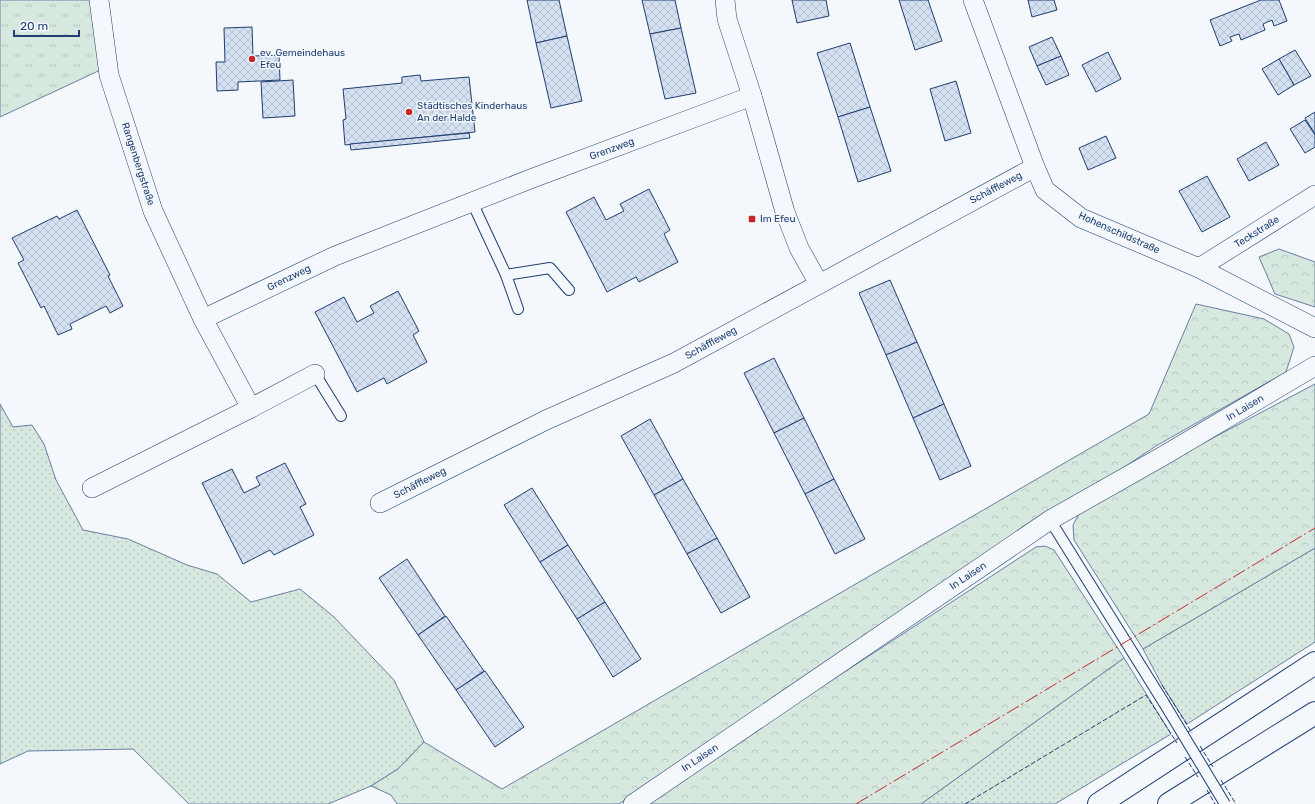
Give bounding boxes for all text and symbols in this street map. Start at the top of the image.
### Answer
scale bar [14,12,79,38]
text: 20 m [20,19,48,33]
place label: ev. Gemeindehaus Efeu [260,47,345,71]
marker: ev. Gemeindehaus Efeu [247,54,257,64]
place label: Städtisches Kinderhaus An der Halde [417,100,527,124]
marker: Städtisches Kinderhaus An der Halde [404,107,414,117]
street label: Rangenbergstraße [119,121,157,207]
street label: Grenzweg [588,135,636,163]
street label: Schäffleweg [968,169,1024,207]
street label: Hohenschildstraße [1076,210,1162,257]
place label: Im Efeu [760,213,795,225]
street label: Teckstraße [1232,213,1282,251]
marker: Im Efeu [747,214,757,224]
street label: Grenzweg [265,262,313,294]
street label: Schäffleweg [683,324,739,362]
street label: In Laisen [1224,392,1266,424]
street label: Schäffleweg [392,465,448,501]
street label: In Laisen [947,559,989,593]
street label: In Laisen [679,741,721,775]

